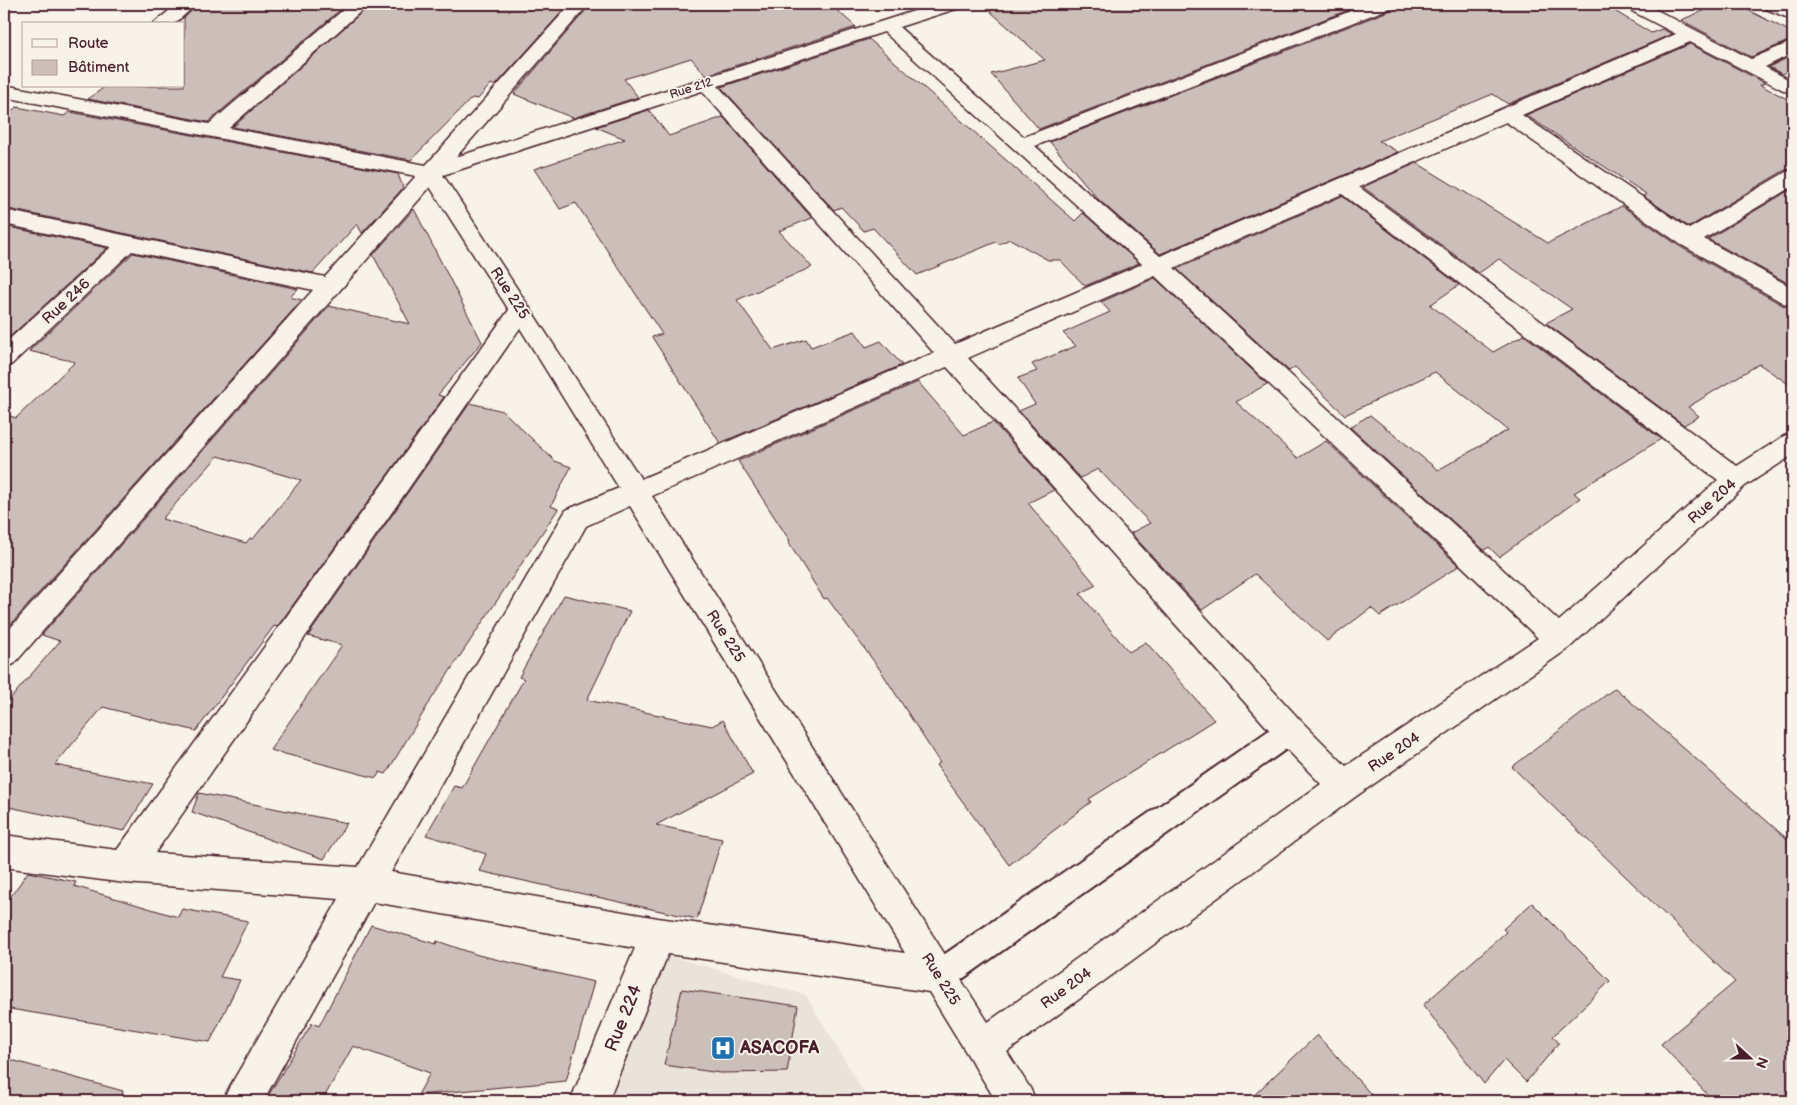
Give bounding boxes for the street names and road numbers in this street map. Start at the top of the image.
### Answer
street label: Rue 212 [668,75,714,102]
street label: Rue 225 [486,264,533,323]
street label: Rue 246 [38,274,94,328]
street label: Rue 204 [1684,475,1741,528]
street label: Rue 225 [702,607,749,666]
street label: Rue 204 [1365,728,1424,777]
street label: Rue 225 [917,950,964,1009]
street label: Rue 204 [1037,963,1096,1013]
street label: Rue 224 [601,982,646,1055]

